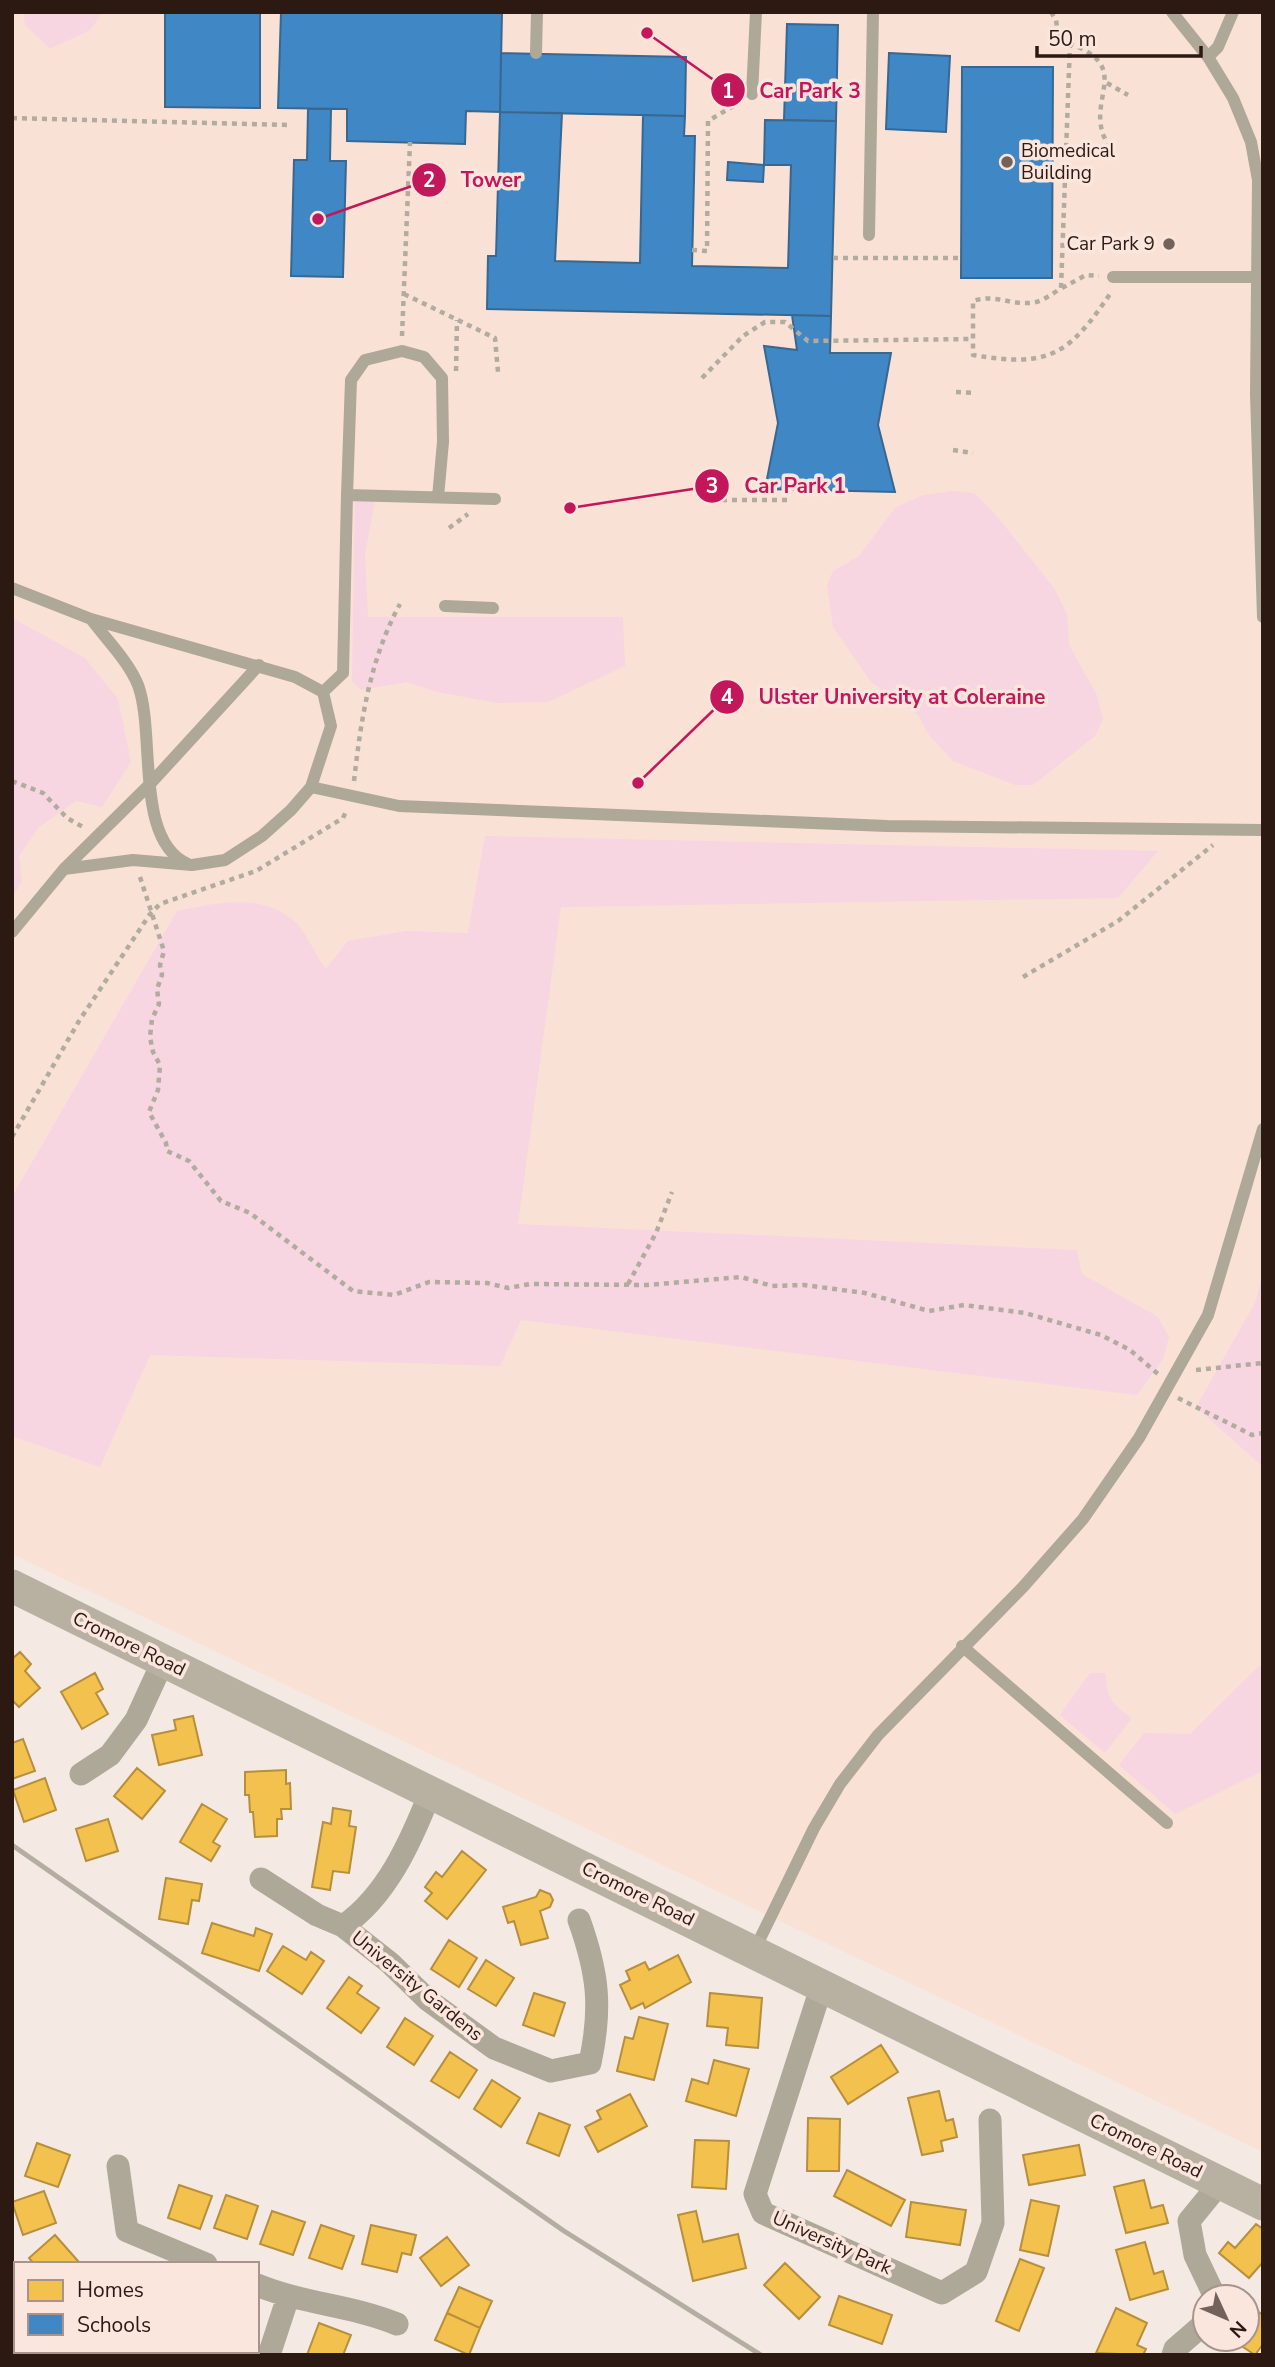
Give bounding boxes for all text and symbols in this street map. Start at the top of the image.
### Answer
scale bar [1037,14,1202,58]
text: 50 m [1048,25,1097,53]
callout: Car Park 3 [711,69,875,111]
text: 1 [722,77,734,105]
text: Car Park 3 [759,77,861,105]
place label: Biomedical Building [1021,138,1115,186]
marker: Biomedical Building [999,154,1015,170]
callout: Tower [412,159,535,201]
text: 2 [423,166,435,194]
text: Tower [461,166,522,194]
place label: Car Park 9 [1067,231,1155,257]
marker: Car Park 9 [1161,236,1177,252]
callout: Car Park 1 [695,465,860,507]
text: 3 [706,472,718,500]
text: Car Park 1 [744,472,846,500]
callout: Ulster University at Coleraine [709,676,1059,718]
text: 4 [721,683,734,711]
text: Ulster University at Coleraine [759,683,1046,711]
street label: Cromore Road [68,1605,190,1683]
street label: Cromore Road [577,1855,699,1933]
street label: University Gardens [346,1925,488,2047]
street label: Cromore Road [1085,2107,1207,2185]
street label: University Park [768,2205,896,2281]
legend [14,2262,259,2353]
text: Homes [77,2276,144,2304]
north arrow [1191,2283,1261,2353]
text: Schools [77,2311,151,2339]
text: N [1223,2315,1252,2343]

